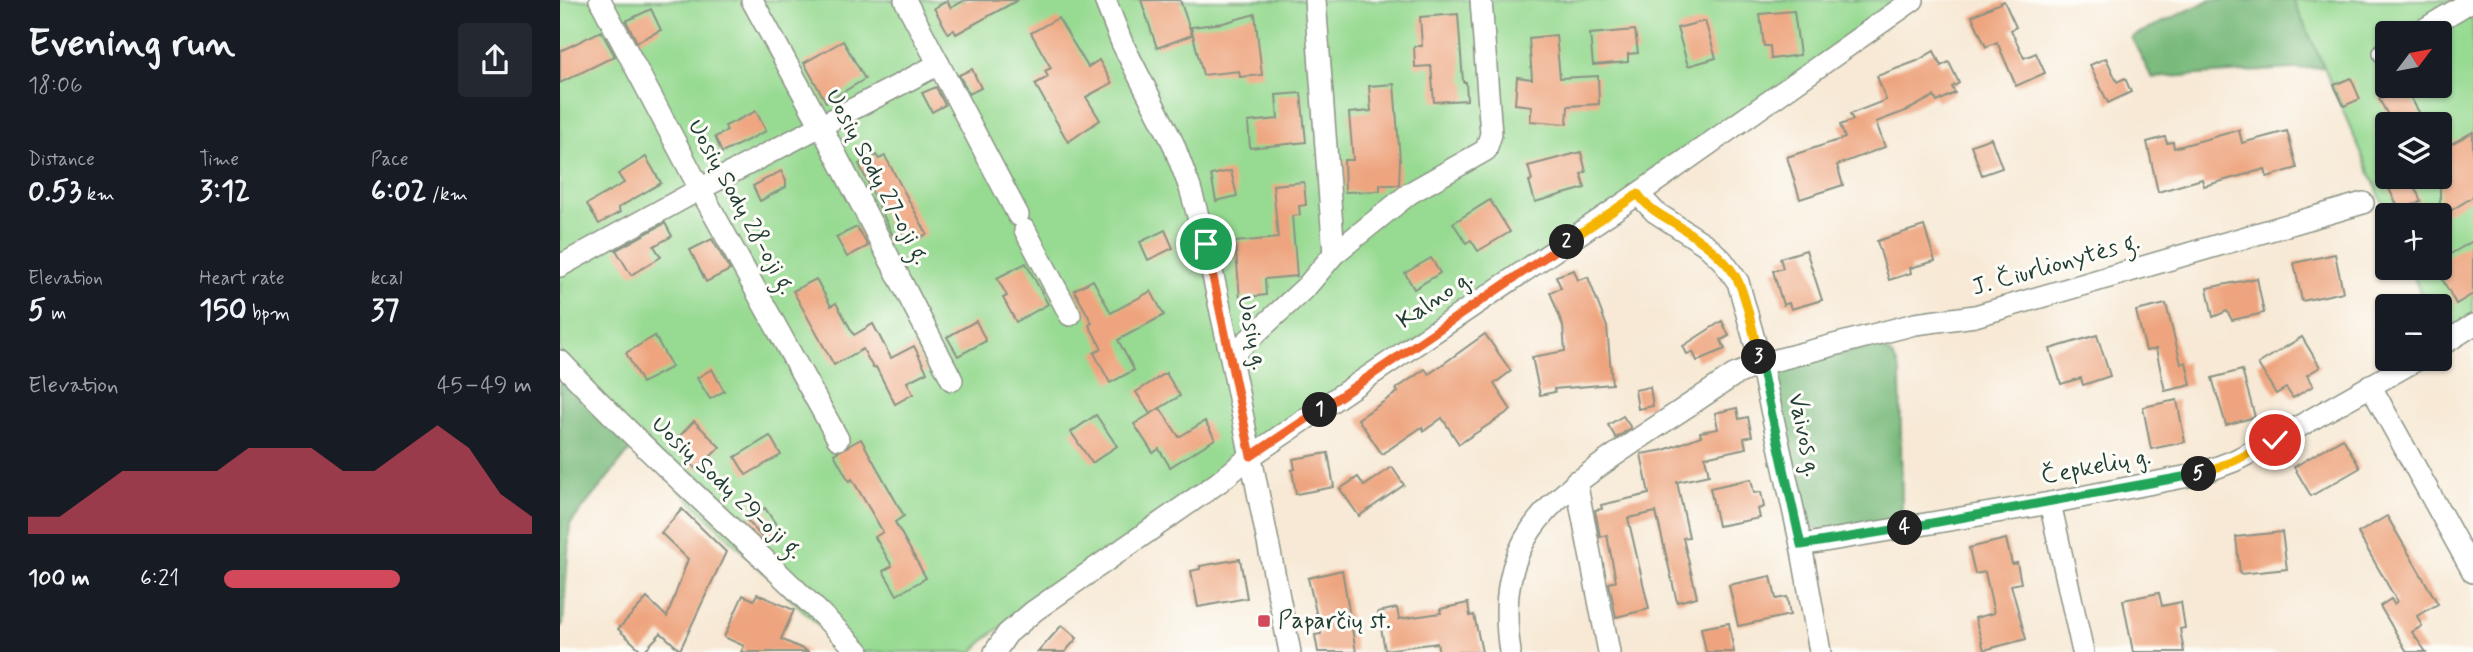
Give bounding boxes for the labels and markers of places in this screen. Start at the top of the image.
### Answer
pin [1176,214,1236,274]
pin: 2 [1550,224,1584,260]
pin: 3 [1742,340,1776,374]
pin: 1 [1302,392,1338,428]
pin [2245,410,2305,470]
pin: 5 [2182,456,2216,491]
pin: 4 [1888,510,1922,546]
place label: Paparčių st. [1278,606,1391,637]
marker: Paparčių st. [1256,613,1272,629]

